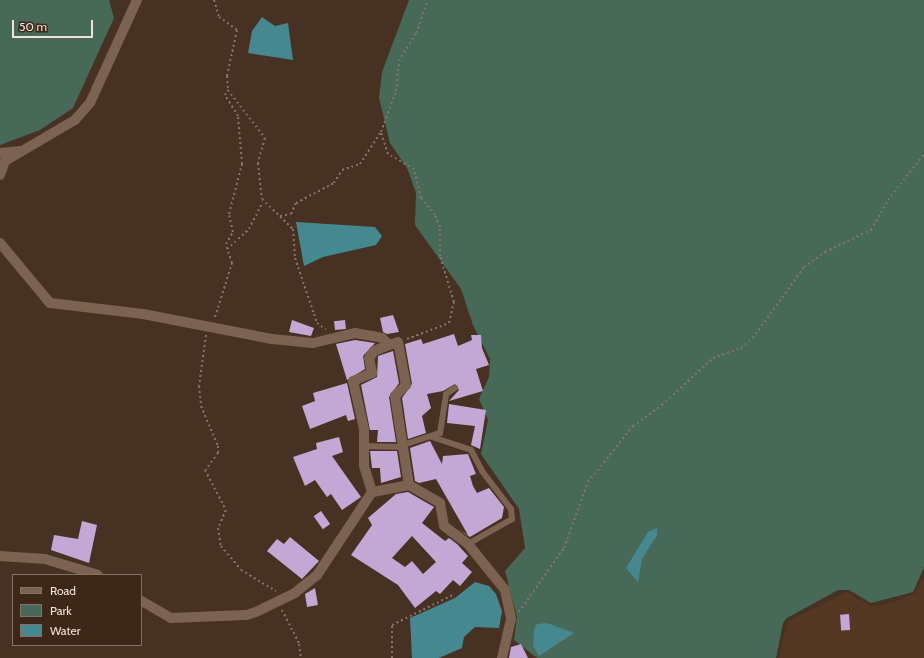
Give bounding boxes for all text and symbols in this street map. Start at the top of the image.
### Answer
scale bar [14,12,95,38]
text: 50 m [19,19,47,34]
legend [12,574,142,646]
text: Road [50,583,76,598]
text: Park [50,603,72,618]
text: Water [50,623,80,638]

